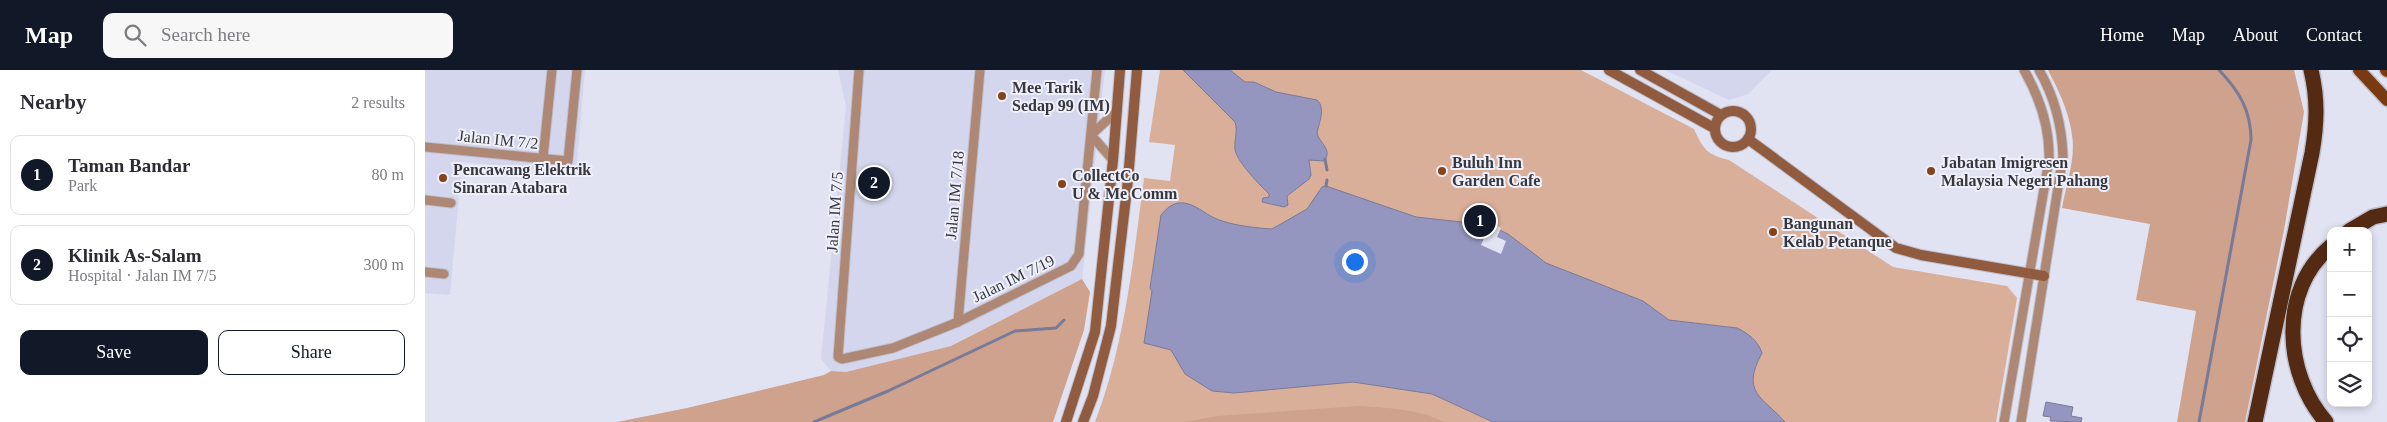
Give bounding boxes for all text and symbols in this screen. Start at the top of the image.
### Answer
search box [103,13,453,58]
icon: search [121,21,149,49]
text: Map [25,22,73,48]
text: Search here [161,24,250,45]
text: Home [2100,25,2144,45]
text: Map [2172,25,2205,45]
text: About [2233,25,2278,45]
text: Contact [2306,25,2362,45]
place label: Mee Tarik Sedap 99 (IM) [1012,79,1110,115]
text: Nearby [20,90,87,114]
marker: Mee Tarik Sedap 99 (IM) [996,90,1008,102]
text: 2 results [351,94,405,111]
street label: Jalan IM 7/2 [457,127,539,152]
street label: Jalan IM 7/18 [942,150,967,240]
place label: Buluh Inn Garden Cafe [1452,154,1540,189]
place label: Jabatan Imigresen Malaysia Negeri Pahang [1941,154,2108,190]
text: Taman Bandar [68,155,190,176]
place label: Pencawang Elektrik Sinaran Atabara [453,161,591,196]
pin: 2 [858,164,890,202]
marker: Buluh Inn Garden Cafe [1436,165,1448,177]
marker: Jabatan Imigresen Malaysia Negeri Pahang [1925,165,1937,177]
text: 1 [33,166,41,183]
text: 80 m [372,166,404,183]
place label: CollectCo U & Me Comm [1072,167,1178,202]
street label: Jalan IM 7/5 [823,171,846,253]
marker: Pencawang Elektrik Sinaran Atabara [437,172,449,184]
text: Park [68,177,97,194]
marker: CollectCo U & Me Comm [1056,178,1068,190]
pin: 1 [1464,202,1496,240]
place label: Bangunan Kelab Petanque [1783,215,1892,251]
marker: Bangunan Kelab Petanque [1767,226,1779,238]
map controls [2327,227,2372,407]
button: + [2327,227,2372,272]
text: Klinik As-Salam [68,245,202,266]
your location [1342,249,1368,275]
street label: Jalan IM 7/19 [970,251,1057,306]
text: 2 [33,256,41,273]
text: 300 m [364,256,404,273]
text: Hospital · Jalan IM 7/5 [68,267,216,284]
button: − [2327,272,2372,317]
button: locate [2327,317,2372,362]
button: Save [20,330,208,375]
button: Share [218,330,405,375]
button: layers [2327,362,2372,407]

